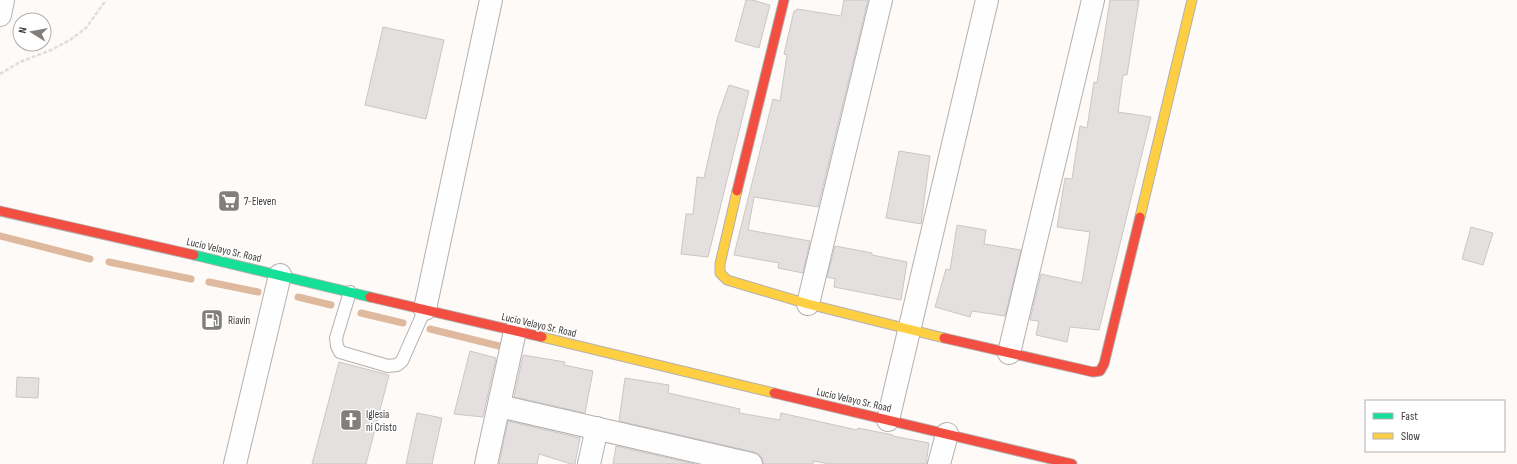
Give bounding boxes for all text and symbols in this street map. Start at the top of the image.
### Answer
north arrow [12,12,52,52]
text: N [16,26,30,34]
supermarket icon: 7-Eleven [216,188,242,214]
place label: 7-Eleven [244,195,276,208]
street label: Lucio Velayo Sr. Road [185,235,263,265]
fuel station icon: Riavin [199,307,225,333]
street label: Lucio Velayo Sr. Road [500,310,578,340]
place label: Riavin [228,314,251,327]
street label: Lucio Velayo Sr. Road [815,385,893,415]
legend [1365,400,1505,452]
church icon: Iglesia ni Cristo [338,407,364,433]
place label: Iglesia ni Cristo [366,408,397,434]
text: Fast [1401,409,1418,424]
text: Slow [1401,429,1420,444]

